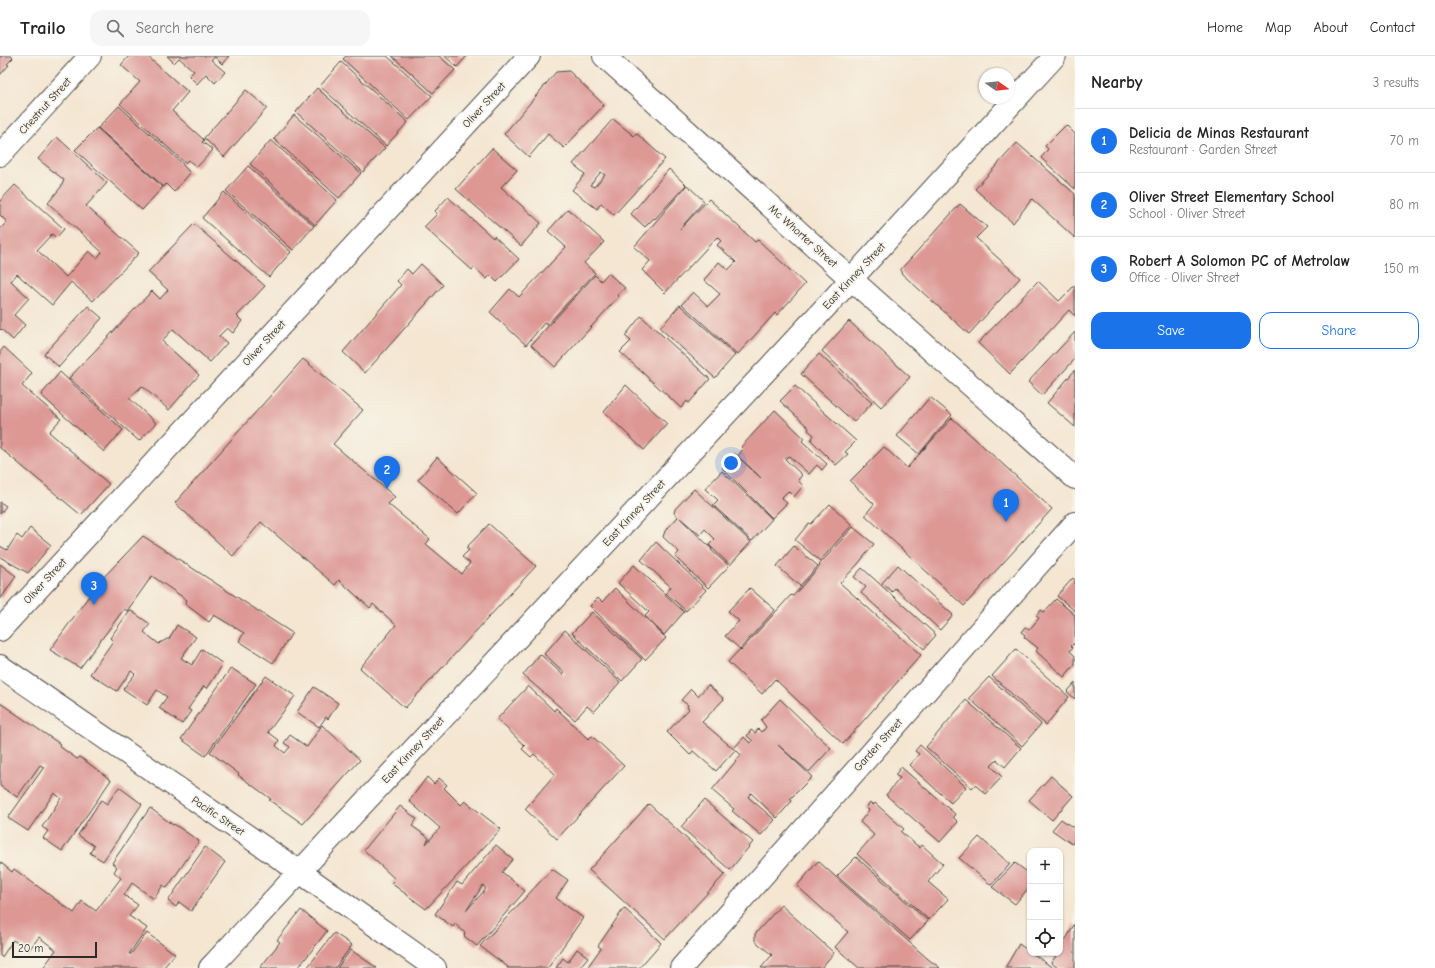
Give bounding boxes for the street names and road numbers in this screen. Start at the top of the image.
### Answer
street label: Chestnut Street [16,74,74,137]
street label: Oliver Street [460,79,509,130]
street label: Mc Whorter Street [766,202,841,271]
street label: East Kinney Street [820,239,889,312]
street label: Oliver Street [240,317,289,368]
street label: East Kinney Street [600,476,669,549]
street label: Oliver Street [21,555,70,606]
street label: East Kinney Street [379,713,448,786]
street label: Garden Street [851,715,906,774]
street label: Pacific Street [189,793,248,839]

